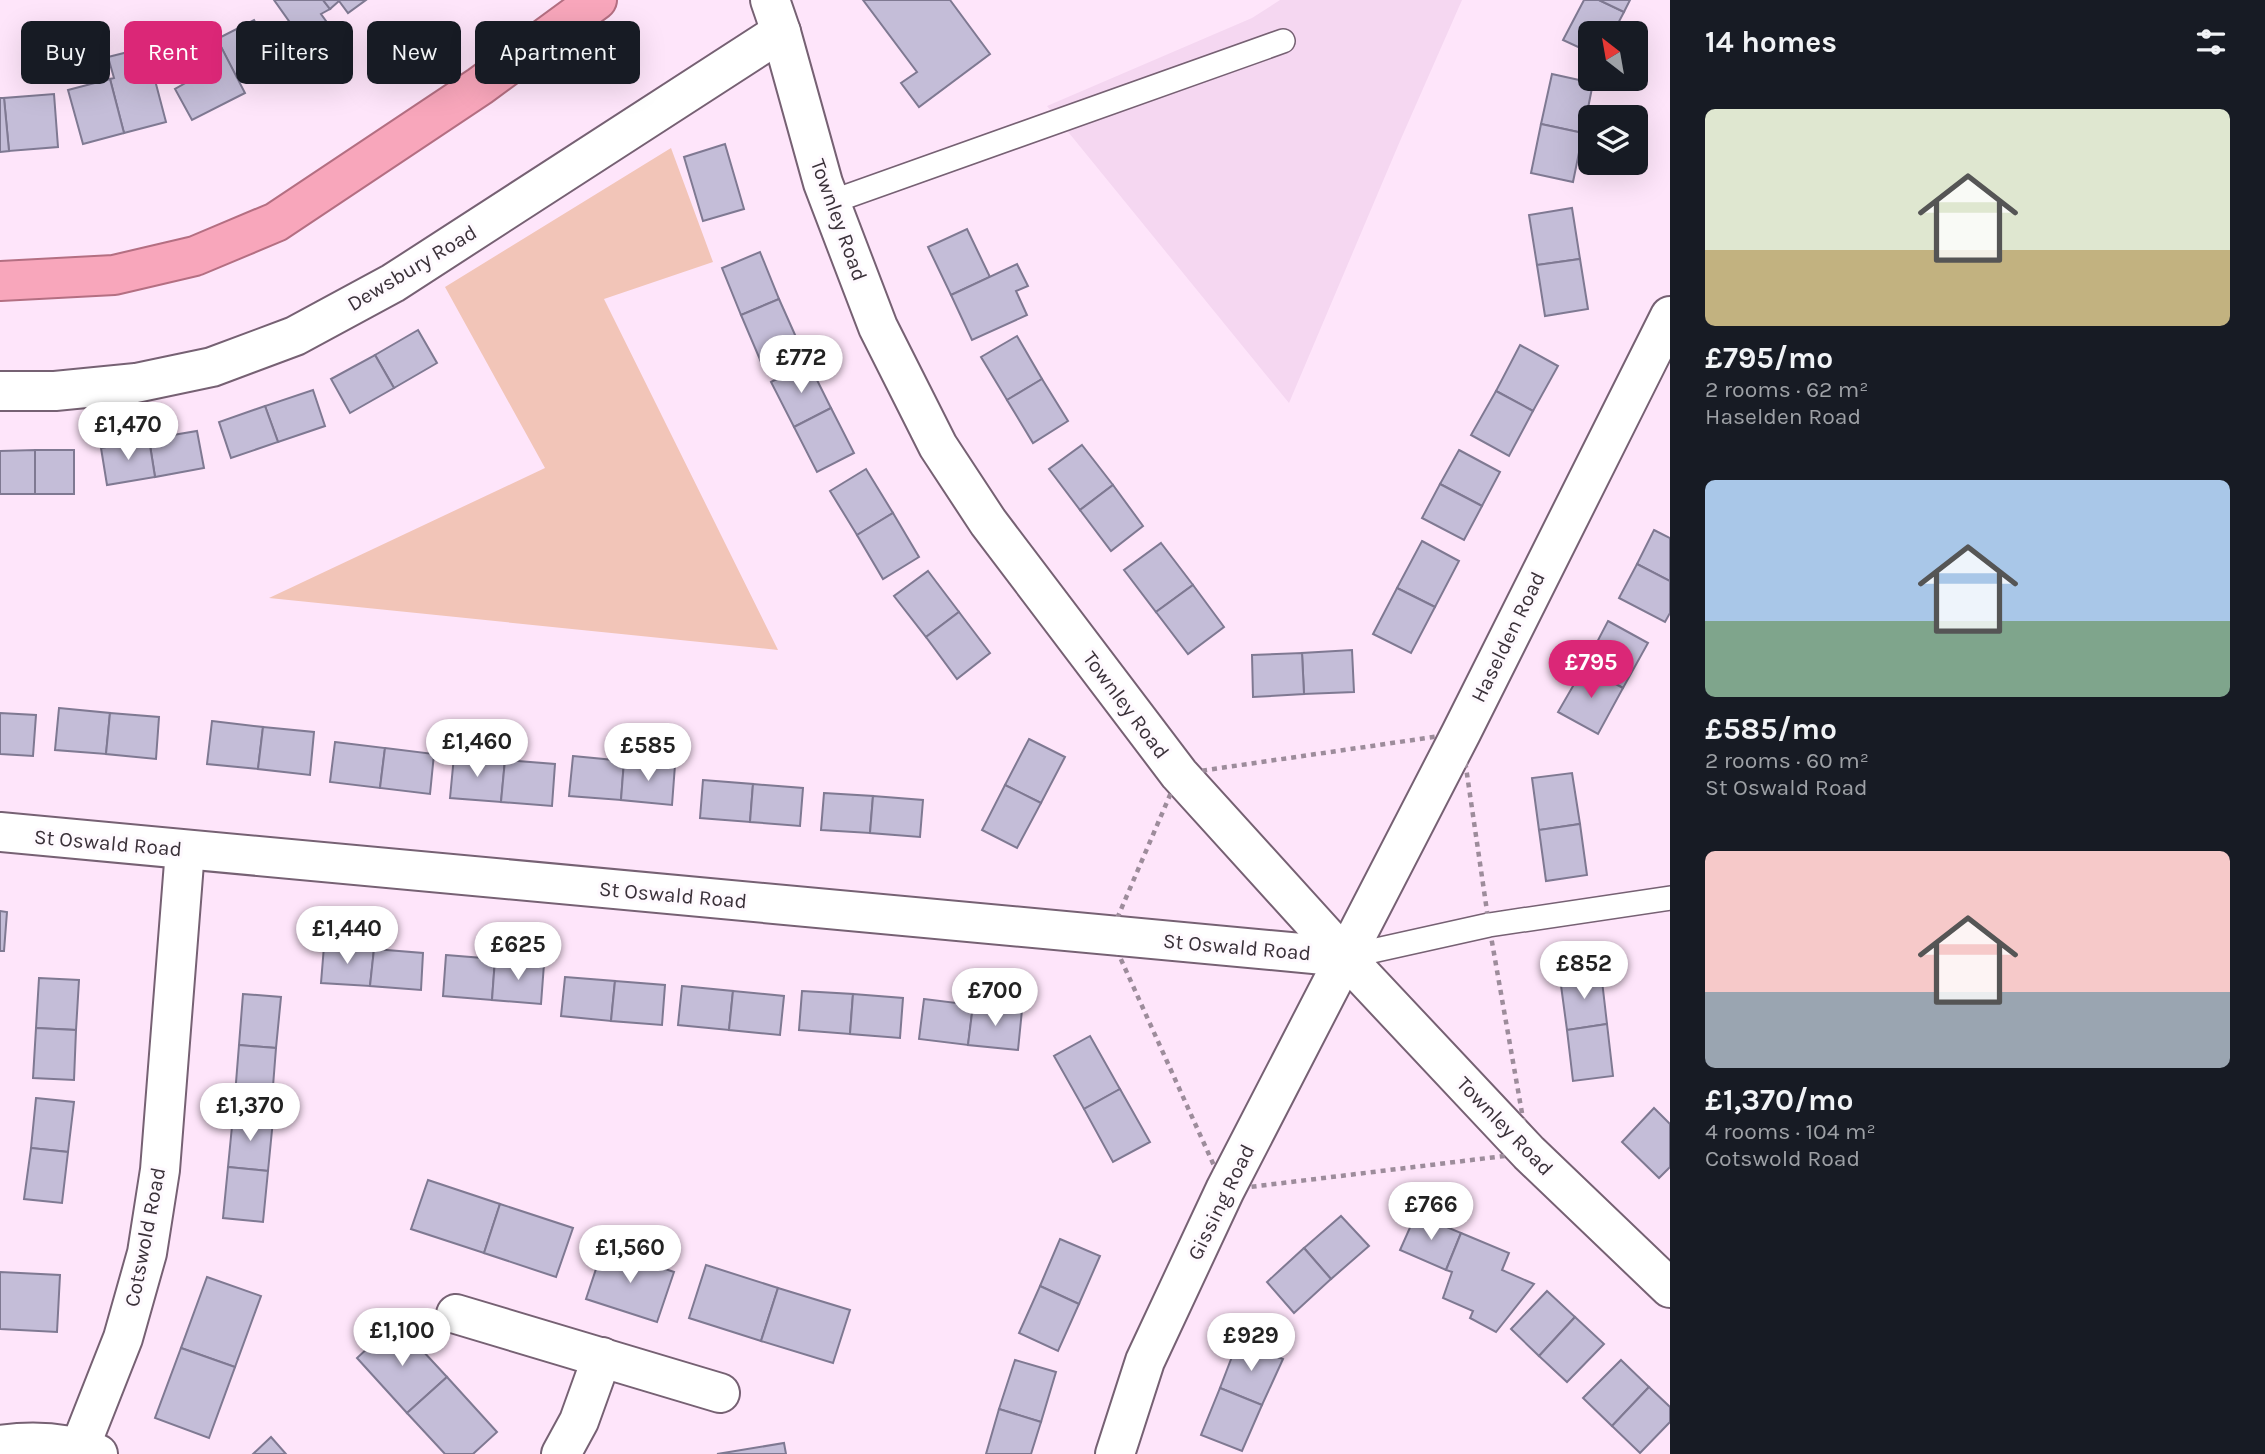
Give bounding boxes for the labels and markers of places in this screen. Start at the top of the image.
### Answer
pin: £772 [760,336,842,395]
pin: £1,470 [71,402,185,462]
pin: £795 [1550,640,1632,700]
pin: £1,460 [420,720,534,779]
pin: £585 [607,724,689,783]
pin: £1,440 [290,906,404,966]
pin: £625 [477,922,559,982]
pin: £852 [1543,942,1625,1001]
pin: £700 [954,968,1036,1028]
pin: £1,370 [193,1084,307,1143]
pin: £766 [1390,1182,1472,1242]
pin: £1,560 [573,1226,687,1285]
pin: £1,100 [345,1308,459,1368]
pin: £929 [1210,1314,1292,1373]

